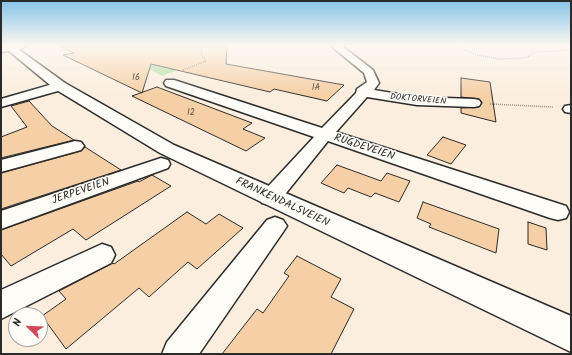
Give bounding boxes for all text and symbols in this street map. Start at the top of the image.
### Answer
house number: 16 [132,73,140,83]
house number: 1A [312,83,320,93]
street label: DOKTORVEIEN [389,92,447,108]
house number: 12 [187,108,195,118]
street label: RUGDEVEIEN [332,132,396,164]
street label: FRANKENDALSVEIEN [233,175,331,231]
street label: JERPEVEIEN [50,176,112,208]
north arrow [8,307,48,347]
text: N [8,316,28,329]

